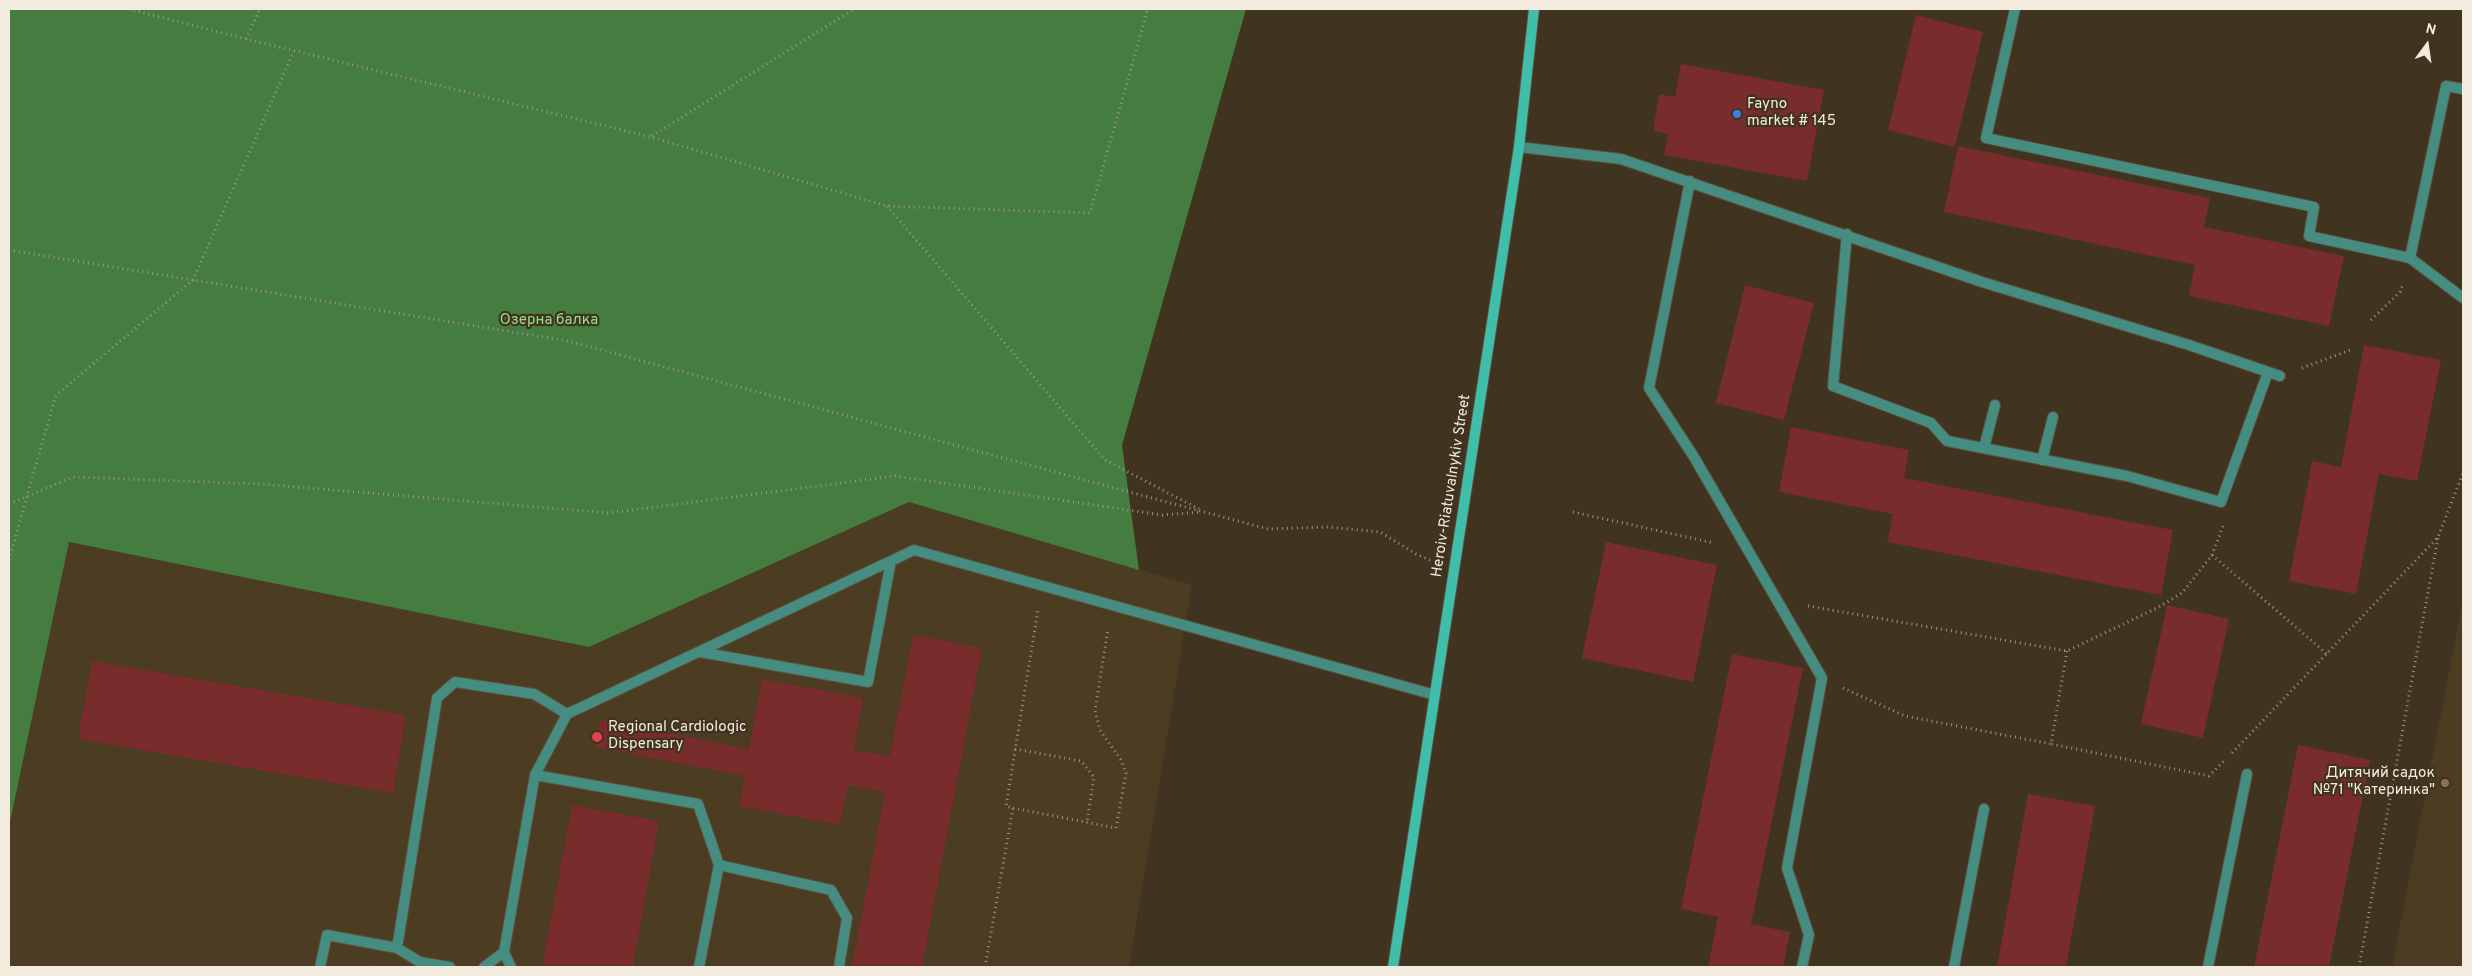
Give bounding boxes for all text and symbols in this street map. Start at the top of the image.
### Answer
north arrow [2402,20,2452,70]
text: N [2424,20,2438,39]
place label: Fayno market # 145 [1747,96,1836,131]
marker: Fayno market # 145 [1731,108,1743,120]
park label: Озерна балка [500,312,598,330]
street label: Heroiv-Riatuvalnykiv Street [1429,393,1475,579]
place label: Regional Cardiologic Dispensary [608,719,747,754]
marker: Regional Cardiologic Dispensary [590,730,604,744]
place label: Дитячий садок №71 "Катеринка" [2313,765,2435,800]
marker: Дитячий садок №71 "Катеринка" [2439,777,2451,789]

